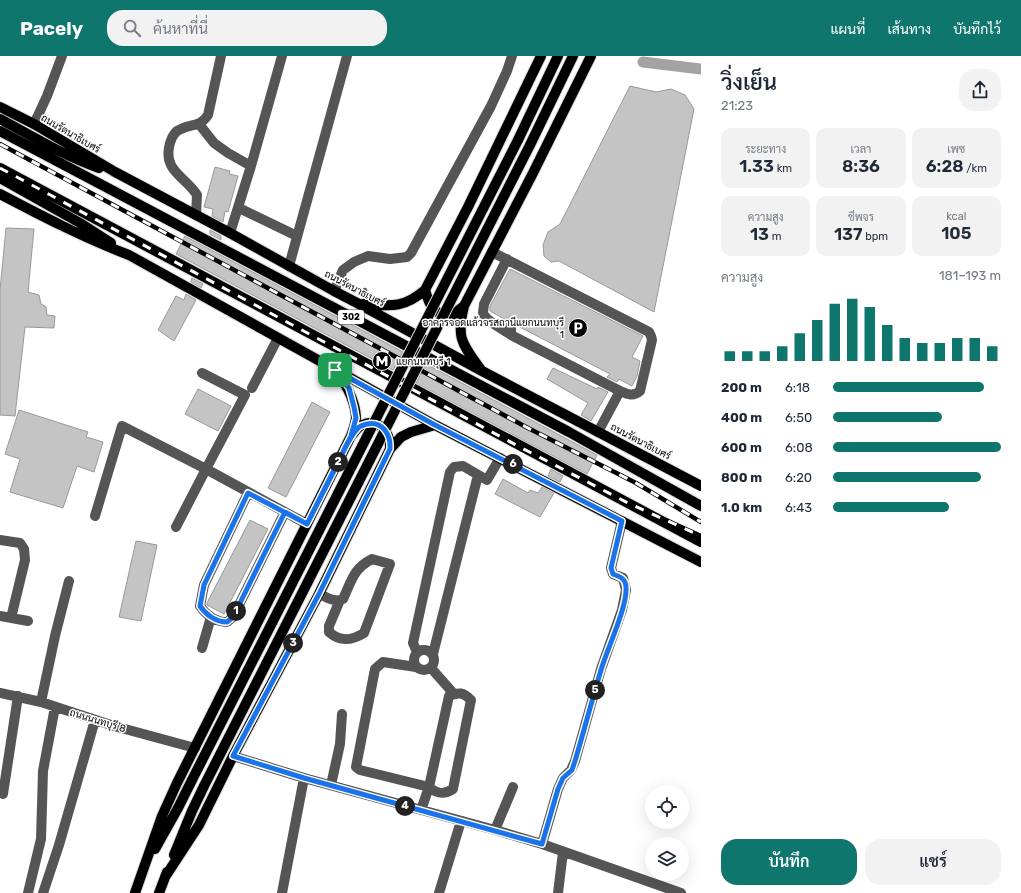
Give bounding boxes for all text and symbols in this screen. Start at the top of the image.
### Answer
search box [107,10,387,46]
text: Pacely [20,17,83,40]
icon: search [121,17,143,39]
text: ค้นหาที่นี่ [153,20,208,38]
text: แผนที่ [830,21,865,38]
text: เส้นทาง [887,21,931,38]
text: บันทึกไว้ [953,21,1001,38]
text: วิ่งเย็น [721,69,777,96]
button: share [959,69,1001,111]
text: 21:23 [721,98,753,113]
street label: ถนนรัตนาธิเบศร์ [39,110,103,156]
text: ระยะทาง [745,143,786,156]
text: เวลา [851,143,871,156]
text: เพซ [947,143,965,156]
text: 1.33 [739,156,774,176]
text: 8:36 [842,156,880,176]
text: 6:28 [926,156,963,176]
text: km [774,162,792,175]
text: /km [963,162,987,175]
text: kcal [946,210,966,223]
text: ความสูง [748,211,784,224]
text: ชีพจร [848,211,874,224]
text: 105 [941,223,971,243]
text: 13 [750,224,769,244]
text: 137 [834,224,862,244]
text: m [769,230,781,243]
text: bpm [862,230,888,243]
street label: ถนนรัตนาธิเบศร์ [322,266,388,310]
text: 181–193 m [939,268,1001,283]
text: ความสูง [721,270,763,285]
road number: 302 [338,310,364,324]
place label: อาคารจอดแล้วจรสถานีแยกนนทบุรี 1 [422,316,564,341]
parking icon: อาคารจอดแล้วจรสถานีแยกนนทบุรี 1 [567,317,589,339]
metro station icon: แยกนนทบุรี 1 [371,350,393,372]
pin [318,353,352,387]
place label: แยกนนทบุรี 1 [396,355,451,369]
icon: arrive [324,359,346,381]
text: 200 m [721,380,762,395]
text: 6:18 [785,380,810,395]
text: 400 m [721,410,762,425]
text: 6:50 [785,410,812,425]
street label: ถนนรัตนาธิเบศร์ [608,419,674,463]
text: 600 m [721,440,762,455]
text: 6:08 [785,440,813,455]
pin: 2 [328,452,348,472]
pin: 6 [503,454,523,474]
text: 2 [334,455,342,468]
text: 6 [509,457,517,470]
text: 800 m [721,470,762,485]
text: 6:20 [785,470,812,485]
text: 1.0 km [721,500,762,515]
text: 6:43 [785,500,812,515]
pin: 1 [226,601,246,621]
text: 1 [233,604,239,617]
pin: 3 [283,633,303,653]
text: 3 [289,636,297,649]
pin: 5 [585,680,605,700]
text: 5 [591,683,599,696]
street label: ถนนนนทบุรี 8 [68,706,127,736]
map controls [645,785,689,881]
button: locate [645,785,689,829]
pin: 4 [395,796,415,816]
text: 4 [401,799,409,812]
button: layers [645,837,689,881]
button: บันทึก [721,839,857,885]
button: แชร์ [865,839,1001,885]

